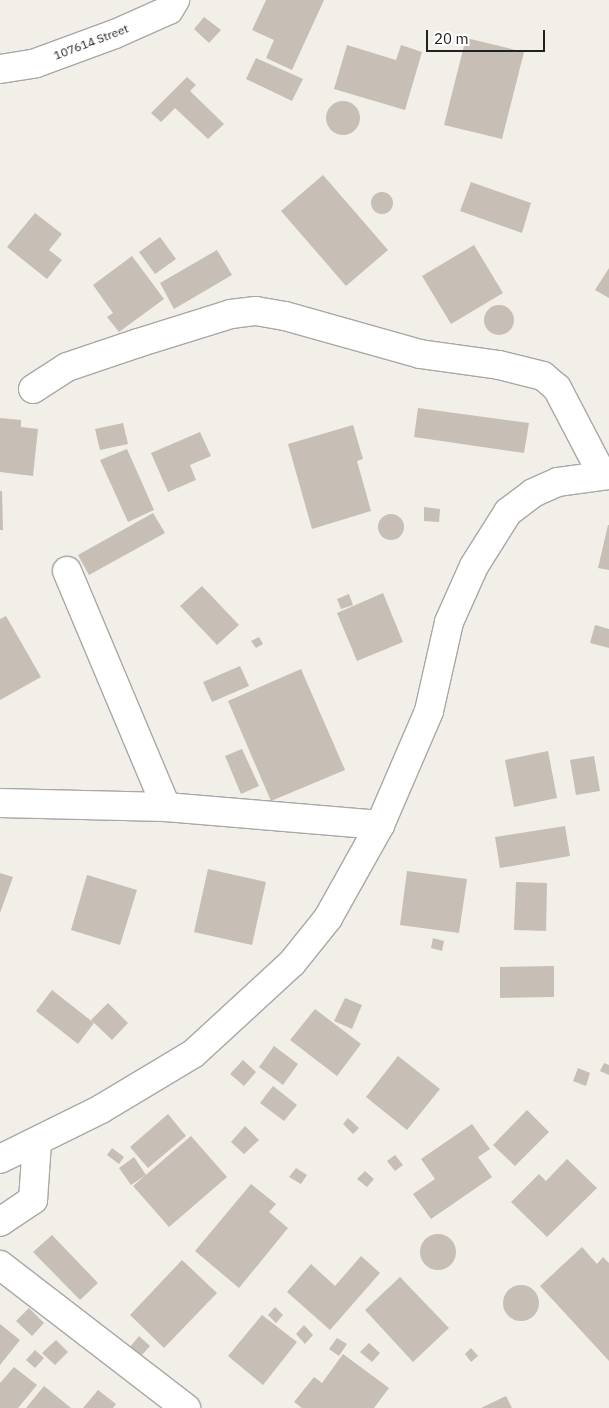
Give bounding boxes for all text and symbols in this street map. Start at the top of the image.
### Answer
scale bar [429,20,548,52]
street label: 107614 Street [52,21,130,63]
text: 20 m [434,29,469,48]

